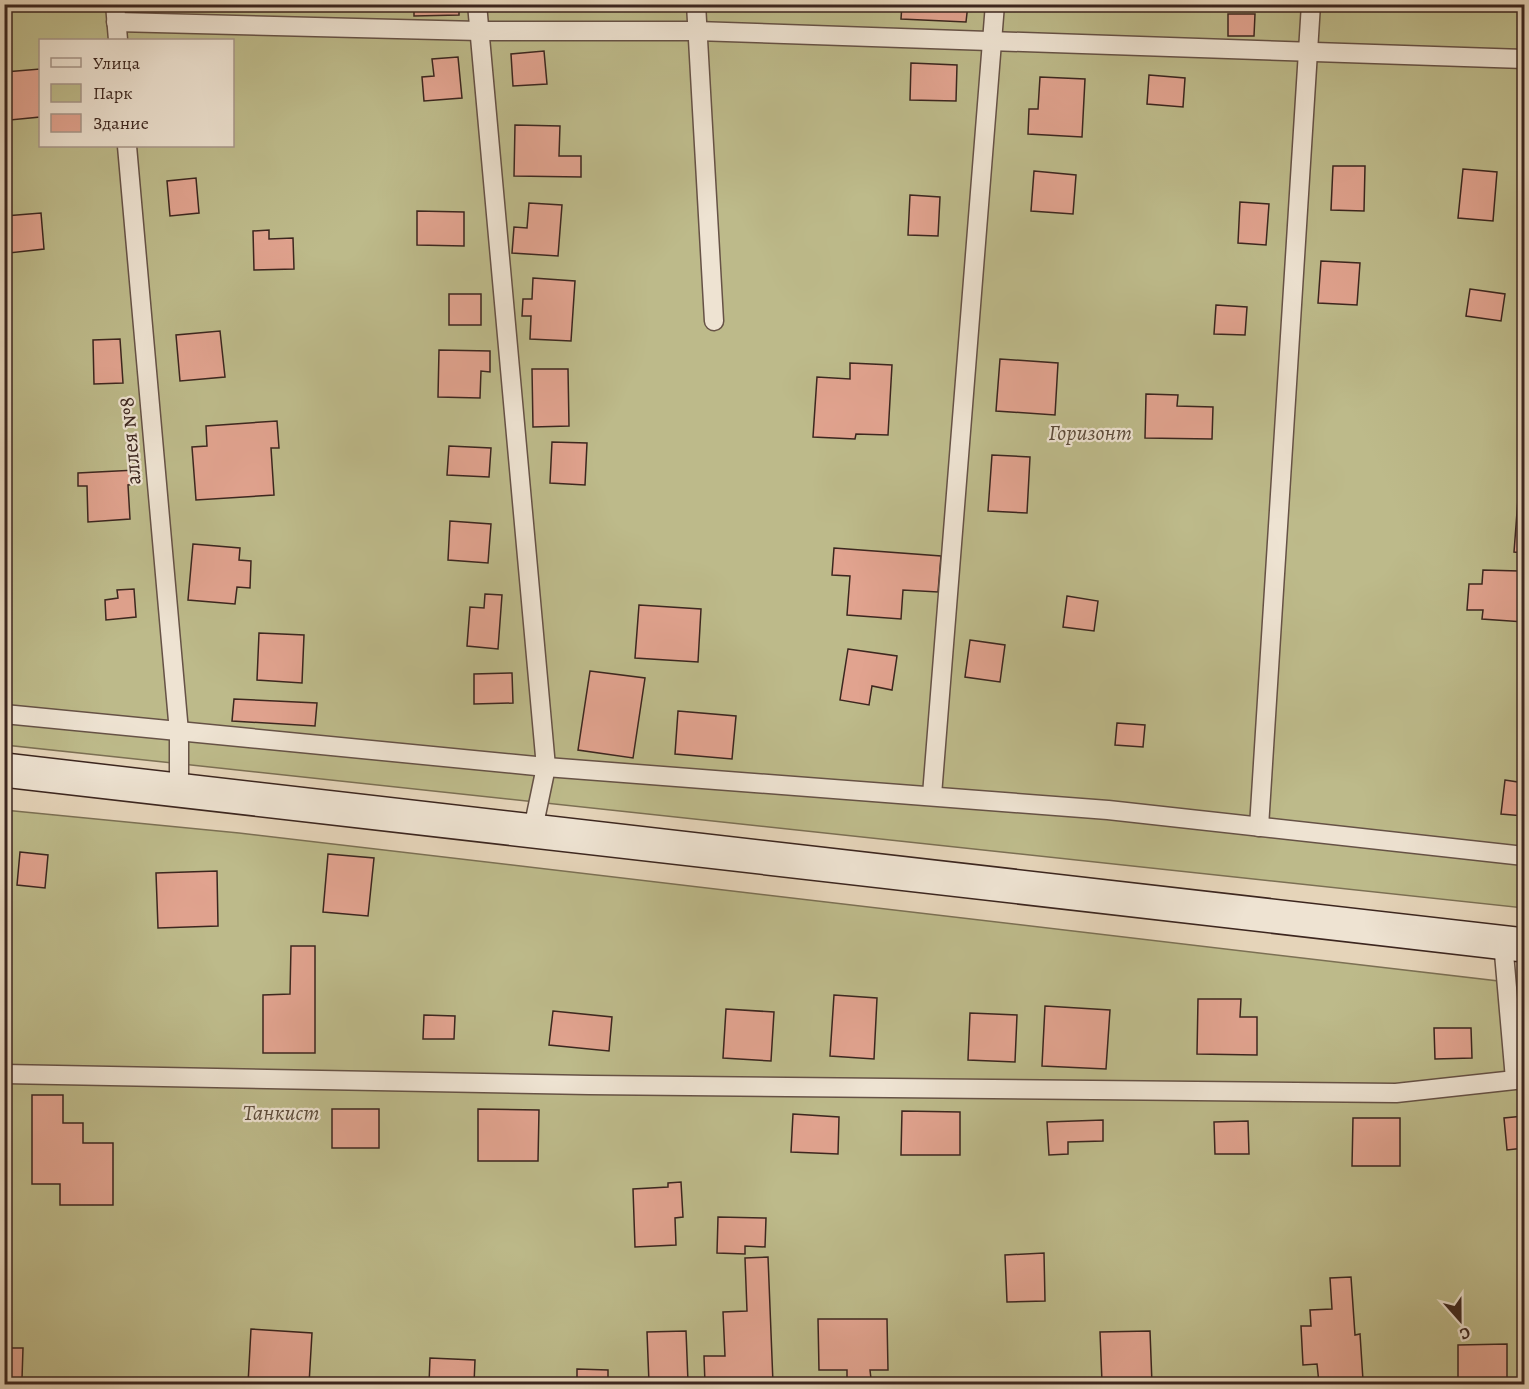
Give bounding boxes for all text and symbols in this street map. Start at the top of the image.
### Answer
legend [39,39,234,147]
text: Улица [93,51,141,75]
text: Парк [93,81,133,105]
text: Здание [93,111,149,135]
street label: аллея №8 [111,396,149,486]
park label: Горизонт [1048,418,1132,448]
park label: Танкист [243,1098,319,1128]
north arrow [1430,1290,1490,1350]
text: С [1456,1321,1474,1345]

